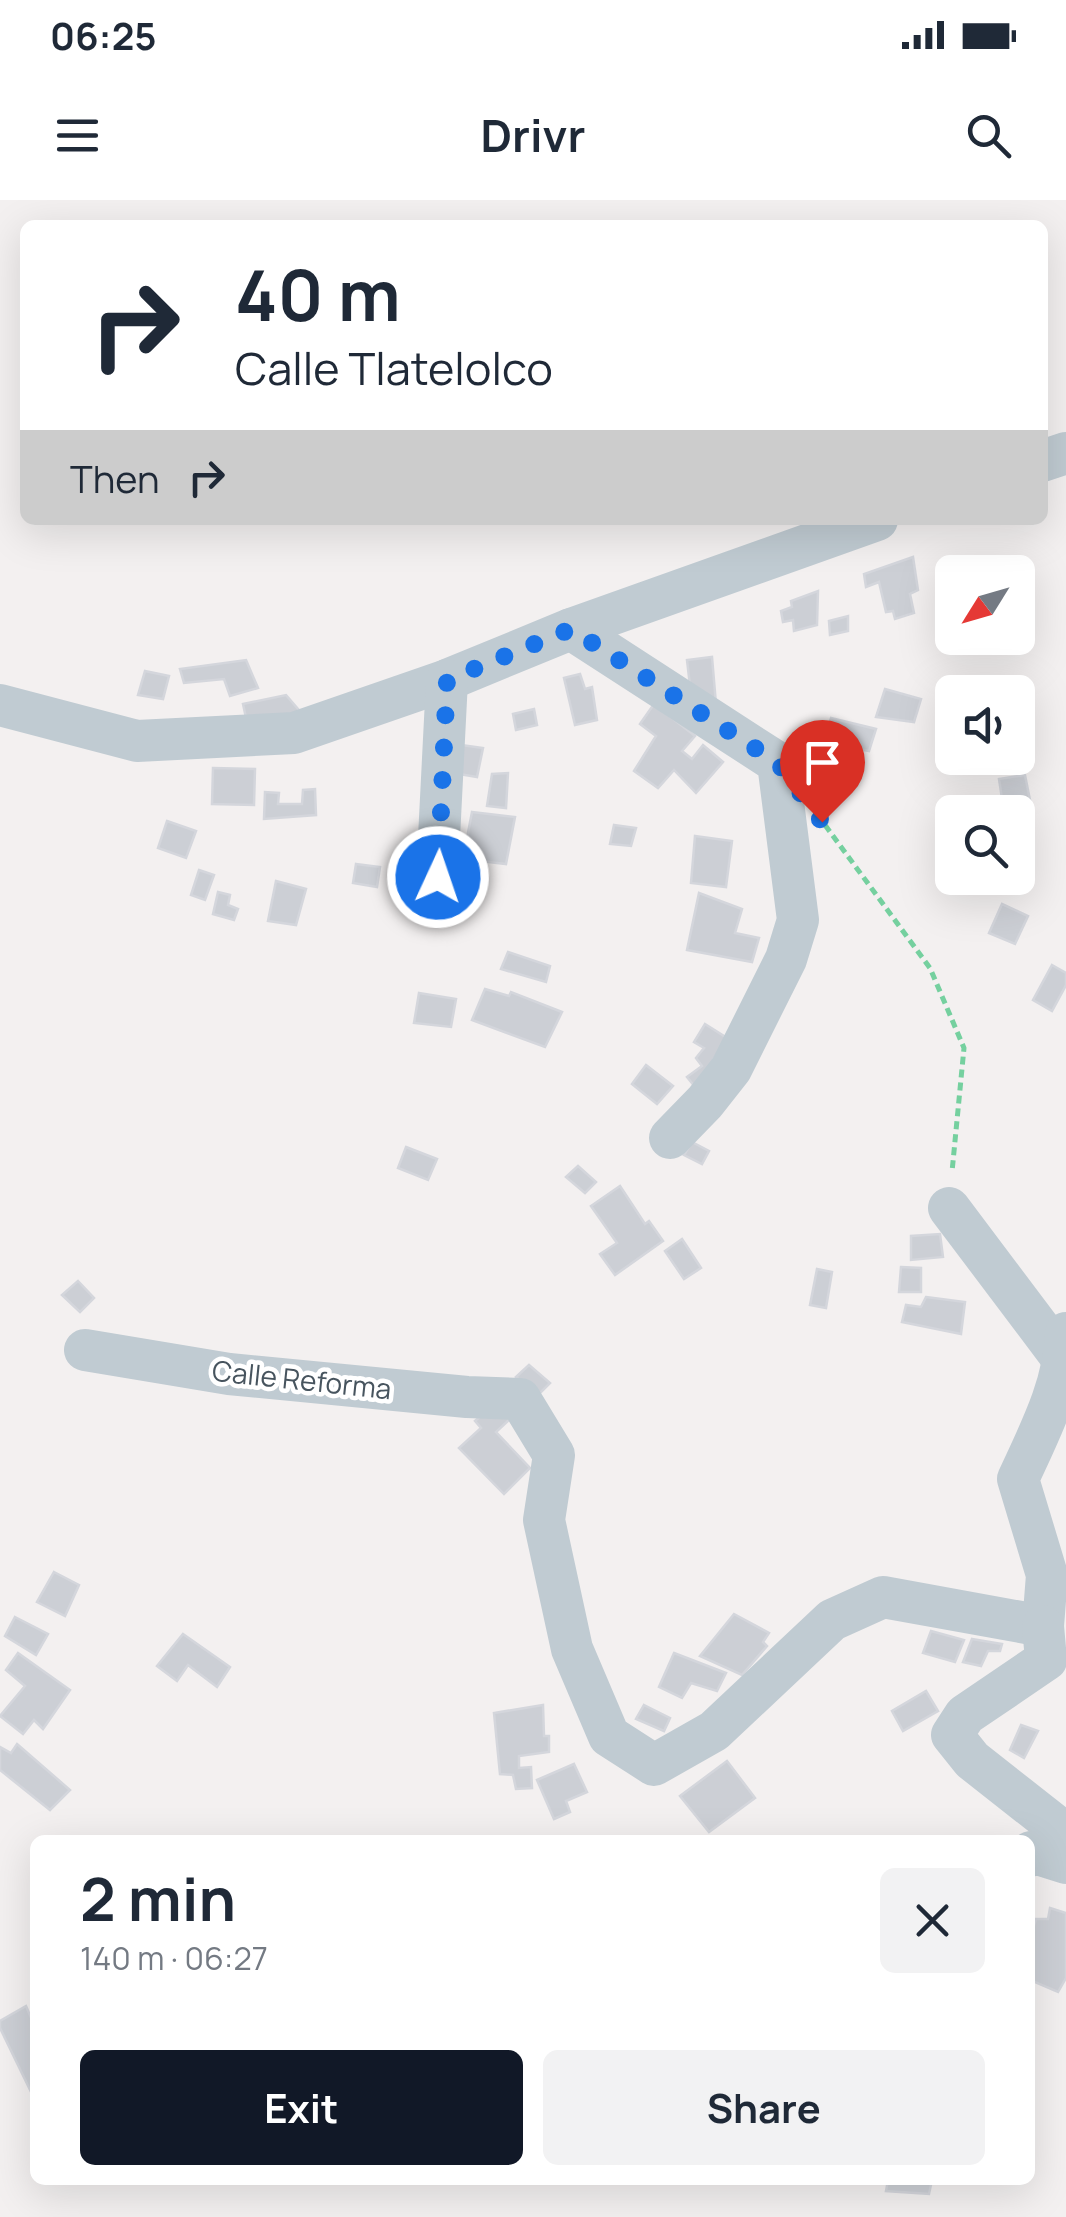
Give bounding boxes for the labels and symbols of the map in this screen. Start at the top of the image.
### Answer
north arrow [935,555,1035,655]
pin [780,720,865,823]
position arrow [386,825,490,929]
street label: Calle Reforma [211,1351,393,1407]

